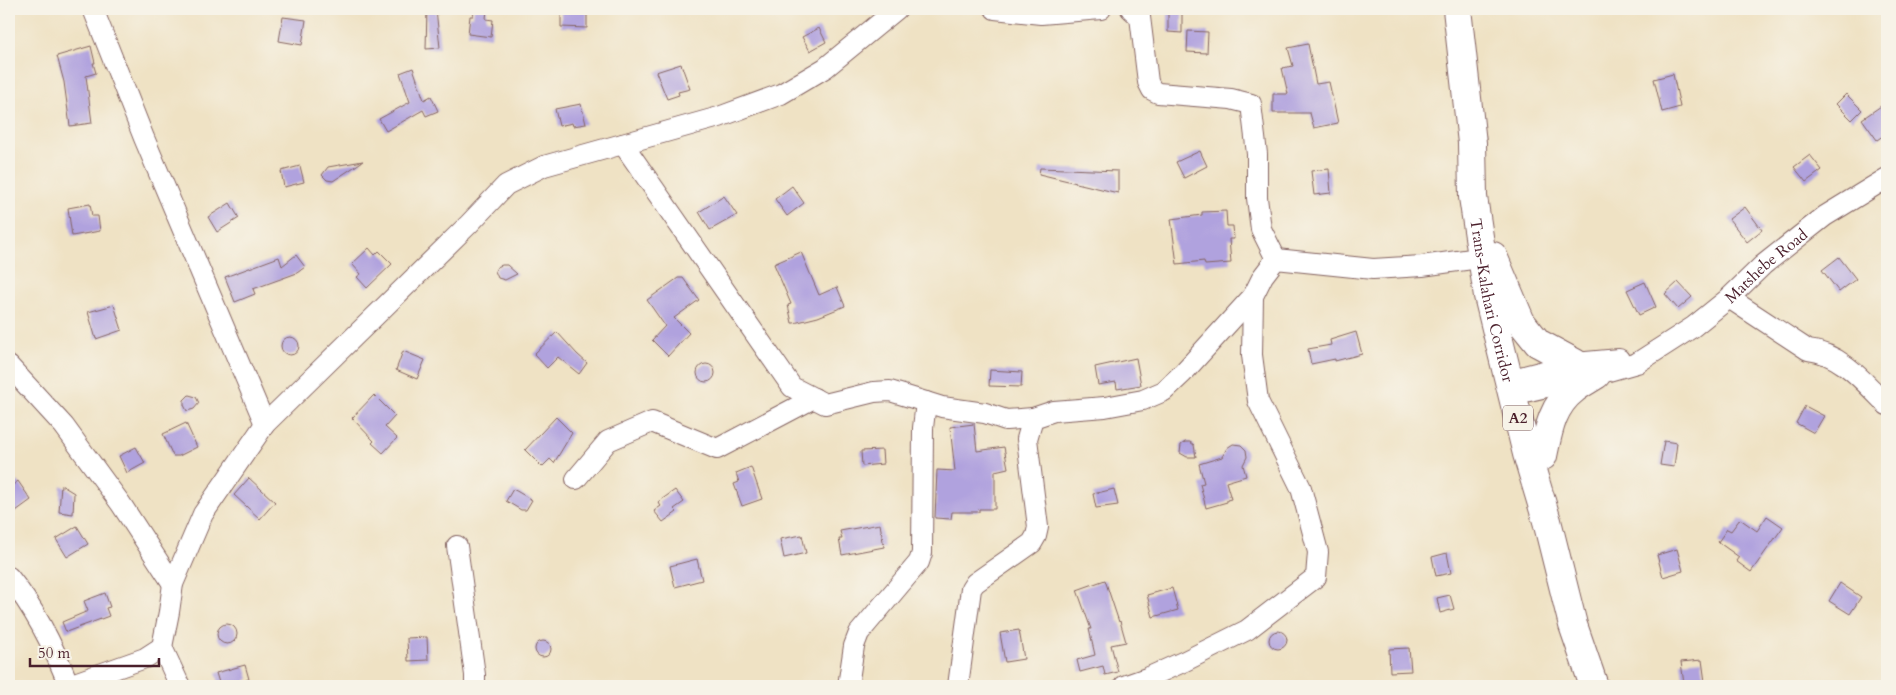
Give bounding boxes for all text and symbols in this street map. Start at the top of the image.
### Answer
street label: Trans-Kalahari Corridor [1464,217,1519,385]
street label: Matshebe Road [1720,224,1813,309]
road number: A2 [1503,406,1533,430]
scale bar [30,635,159,667]
text: 50 m [38,643,70,663]

